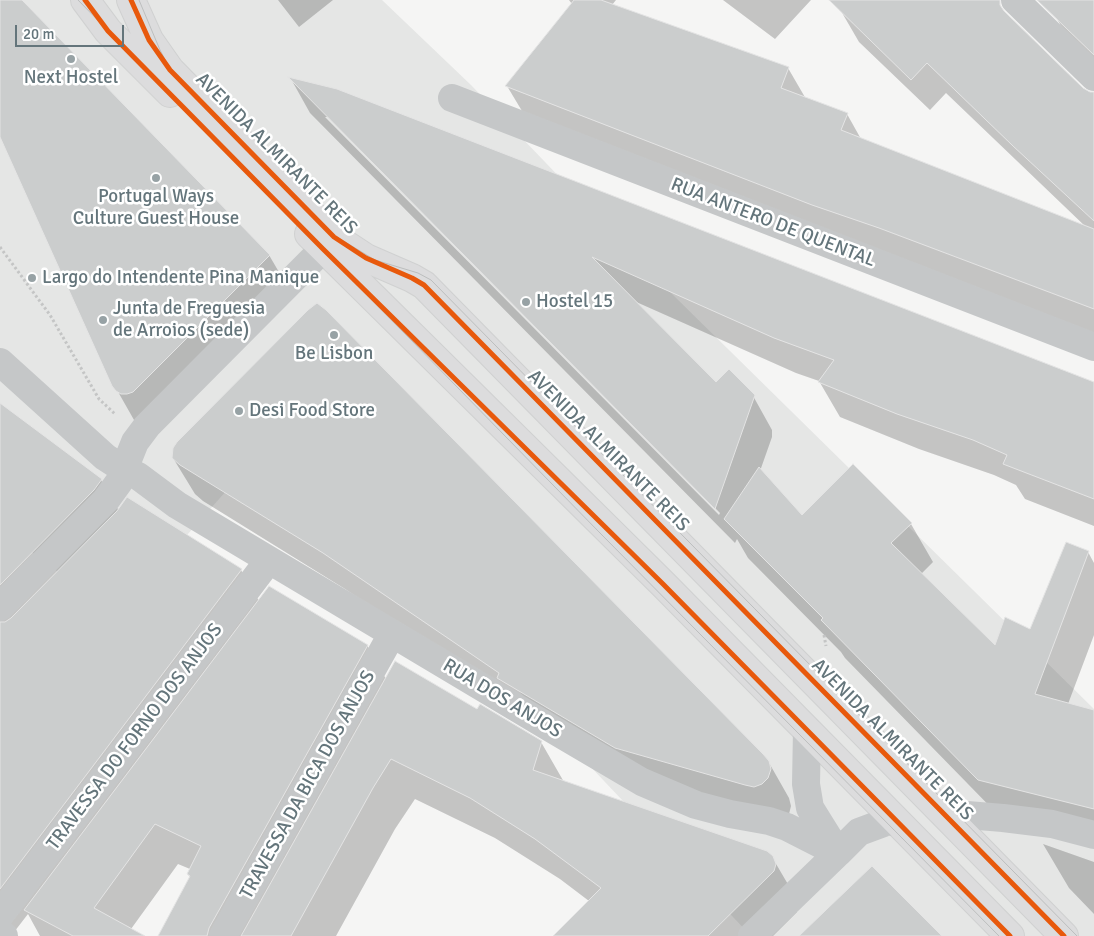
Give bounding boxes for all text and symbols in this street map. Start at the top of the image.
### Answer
scale bar [18,15,126,47]
text: 20 m [23,25,54,43]
marker: Next Hostel [65,53,77,65]
place label: Next Hostel [24,67,118,89]
street label: AVENIDA ALMIRANTE REIS [190,68,362,240]
marker: Portugal Ways Culture Guest House [150,172,162,184]
street label: RUA ANTERO DE QUENTAL [668,173,878,273]
place label: Portugal Ways Culture Guest House [73,186,239,230]
place label: Largo do Intendente Pina Manique [42,267,319,289]
marker: Largo do Intendente Pina Manique [26,272,38,284]
place label: Hostel 15 [536,291,613,313]
marker: Hostel 15 [520,296,532,308]
place label: Junta de Freguesia de Arroios (sede) [113,298,265,342]
marker: Junta de Freguesia de Arroios (sede) [97,314,109,326]
marker: Be Lisbon [328,329,340,341]
place label: Be Lisbon [295,343,373,365]
street label: AVENIDA ALMIRANTE REIS [522,365,694,537]
place label: Desi Food Store [249,400,375,422]
marker: Desi Food Store [233,405,245,417]
street label: TRAVESSA DO FORNO DOS ANJOS [42,619,228,855]
street label: AVENIDA ALMIRANTE REIS [806,654,978,826]
street label: RUA DOS ANJOS [438,655,566,743]
street label: TRAVESSA DA BICA DOS ANJOS [236,667,380,903]

